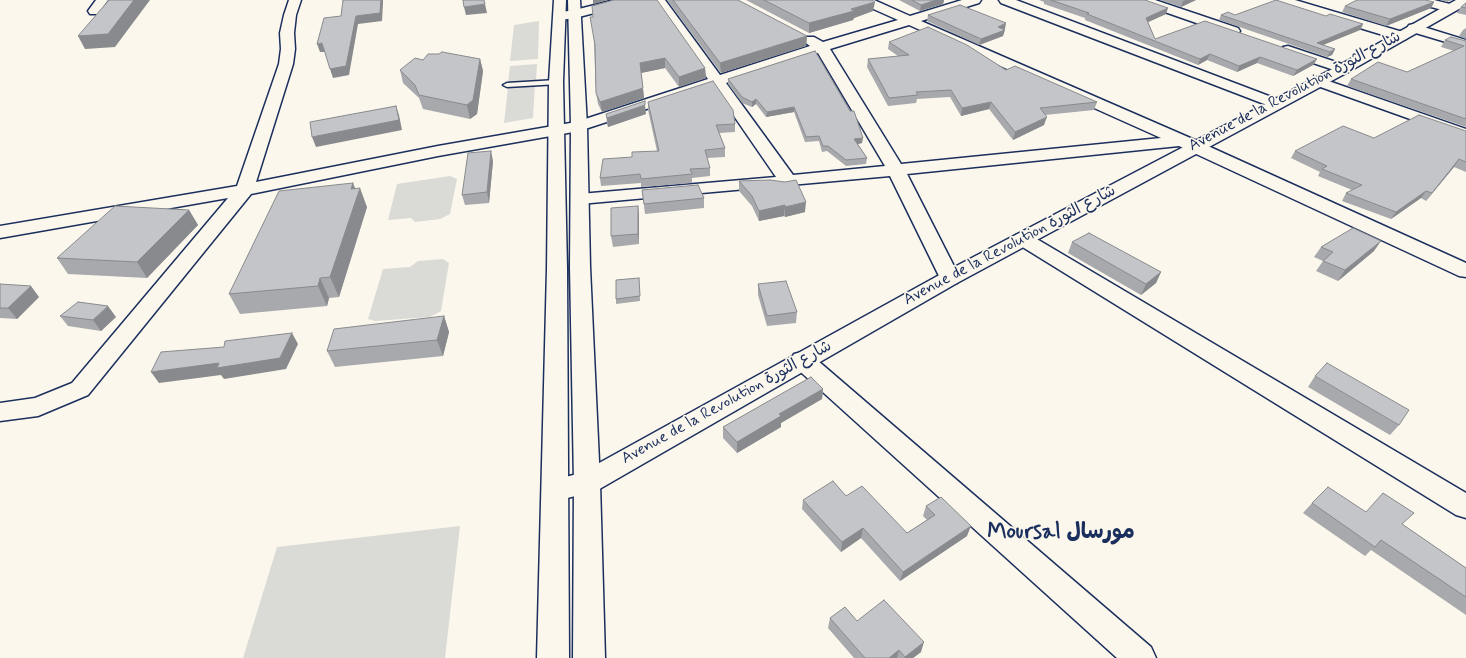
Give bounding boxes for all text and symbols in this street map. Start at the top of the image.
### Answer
street label: Avenue de la Revolution شارع الثورة [1186,28,1404,156]
street label: Avenue de la Revolution شارع الثورة [901,182,1119,310]
street label: Avenue de la Revolution شارع الثورة [619,337,835,469]
district label: Moursal مورسال [987,520,1135,546]

